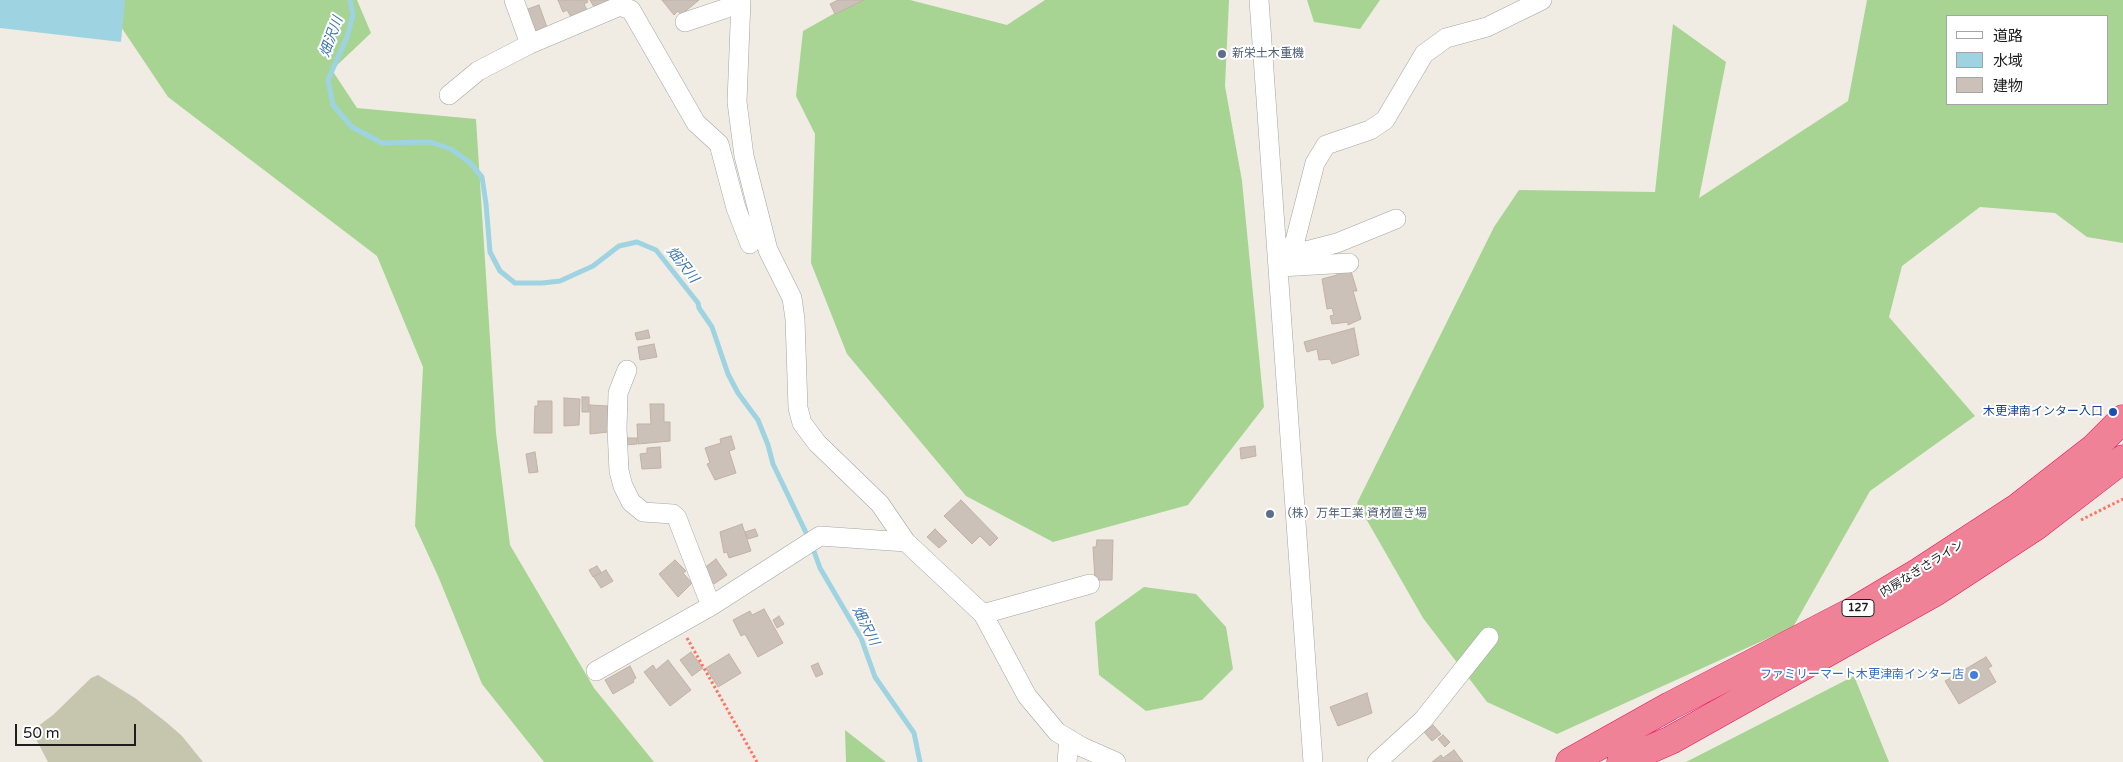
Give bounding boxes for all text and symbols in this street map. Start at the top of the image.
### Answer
water label: 畑沢川 [317,14,347,60]
legend [1946,15,2108,105]
text: 道路 [1993,27,2023,45]
place label: 新栄土木重機 [1232,47,1304,61]
marker: 新栄土木重機 [1216,48,1228,60]
text: 水域 [1993,52,2023,70]
text: 建物 [1993,77,2023,95]
water label: 畑沢川 [662,243,702,287]
place label: 木更津南インター入口 [1983,405,2103,419]
marker: 木更津南インター入口 [2107,406,2119,418]
place label: （株）万年工業 資材置き場 [1280,507,1427,521]
marker: （株）万年工業 資材置き場 [1264,508,1276,520]
street label: 内房なぎさライン [1877,537,1967,601]
road number: 127 [1842,600,1874,616]
water label: 畑沢川 [848,603,882,649]
place label: ファミリーマート木更津南インター店 [1760,668,1964,682]
marker: ファミリーマート木更津南インター店 [1968,669,1980,681]
scale bar [18,714,139,746]
text: 50 m [23,724,60,742]

